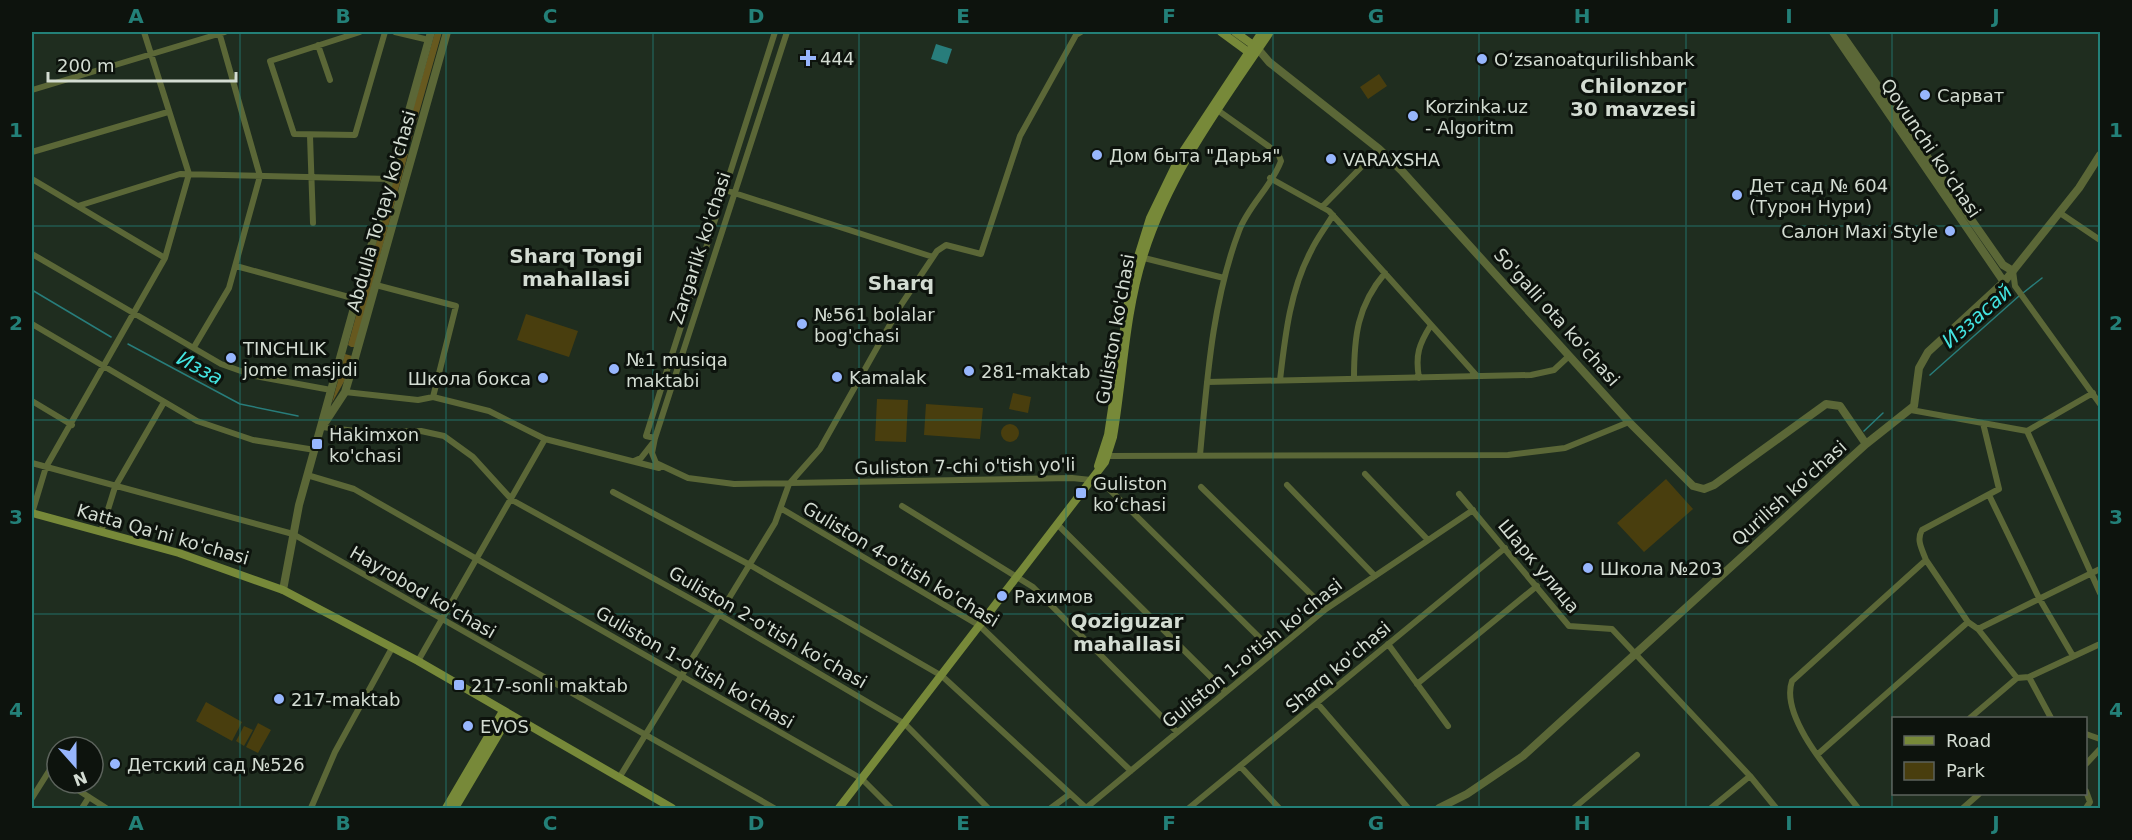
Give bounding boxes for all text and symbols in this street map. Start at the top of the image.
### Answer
text: A [128,4,144,28]
text: B [335,4,351,28]
text: C [543,4,557,28]
text: D [748,4,764,28]
text: E [956,4,970,28]
text: F [1162,4,1176,28]
text: G [1368,4,1384,28]
text: H [1574,4,1590,28]
text: I [1785,4,1793,28]
text: J [1990,4,2000,28]
scale bar [48,45,236,83]
place label: 444 [820,48,854,69]
place label: Oʻzsanoatqurilishbank [1494,49,1695,70]
marker: 444 [801,51,815,65]
marker: Oʻzsanoatqurilishbank [1475,52,1489,66]
text: 200 m [57,55,115,76]
district label: Chilonzor 30 mavzesi [1570,74,1696,121]
street label: Qovunchi ko'chasi [1877,75,1985,221]
place label: Сарват [1937,85,2004,106]
marker: Сарват [1918,88,1932,102]
place label: Korzinka.uz - Algoritm [1425,96,1528,138]
street label: Abdulla To'qay ko'chasi [342,108,420,314]
marker: Korzinka.uz - Algoritm [1406,109,1420,123]
text: 1 [9,118,23,142]
text: 1 [2109,118,2123,142]
place label: Дом быта "Дарья" [1109,145,1280,166]
marker: Дом быта "Дарья" [1090,148,1104,162]
place label: VARAXSHA [1343,149,1441,170]
marker: VARAXSHA [1324,152,1338,166]
street label: Zargarlik ko'chasi [665,169,735,327]
place label: Дет сад № 604 (Турон Нури) [1749,175,1888,217]
marker: Дет сад № 604 (Турон Нури) [1730,188,1744,202]
place label: Салон Maxi Style [1781,221,1938,242]
marker: Салон Maxi Style [1943,224,1957,238]
district label: Sharq Tongi mahallasi [509,244,643,291]
street label: So'galli ota ko'chasi [1490,244,1624,390]
street label: Guliston ko'chasi [1091,252,1139,406]
district label: Sharq [868,271,934,295]
water label: Иззасай [1937,279,2017,353]
place label: №561 bolalar bog'chasi [814,304,935,346]
text: 2 [9,311,23,335]
text: 2 [2109,311,2123,335]
marker: №561 bolalar bog'chasi [795,317,809,331]
place label: TINCHLIK jome masjidi [242,338,358,380]
water label: Изза [173,346,227,390]
place label: №1 musiqa maktabi [626,349,728,391]
marker: TINCHLIK jome masjidi [224,351,238,365]
place label: 281-maktab [981,361,1090,382]
marker: №1 musiqa maktabi [607,362,621,376]
marker: 281-maktab [962,364,976,378]
place label: Kamalak [849,367,927,388]
place label: Школа бокса [408,368,531,389]
marker: Kamalak [830,370,844,384]
marker: Школа бокса [536,371,550,385]
place label: Hakimxon ko'chasi [329,424,419,466]
street label: Qurilish ko'chasi [1727,436,1851,550]
marker: Hakimxon ko'chasi [310,437,324,451]
street label: Guliston 7-chi o'tish yo'li [854,454,1076,478]
place label: Guliston koʻchasi [1093,473,1167,515]
marker: Guliston koʻchasi [1074,486,1088,500]
street label: Guliston 4-o'tish ko'chasi [799,497,1003,631]
street label: Katta Qa'ni ko'chasi [74,499,252,569]
text: 3 [9,505,23,529]
text: 3 [2109,505,2123,529]
street label: Шарк улица [1494,515,1584,617]
street label: Hayrobod ko'chasi [346,542,500,642]
place label: Школа №203 [1600,558,1722,579]
marker: Школа №203 [1581,561,1595,575]
street label: Guliston 2-o'tish ko'chasi [665,562,871,692]
street label: Guliston 1-o'tish ko'chasi [1158,574,1346,732]
place label: Рахимов [1014,586,1093,607]
marker: Рахимов [995,589,1009,603]
street label: Guliston 1-o'tish ko'chasi [592,602,798,732]
district label: Qoziguzar mahallasi [1071,609,1184,656]
street label: Sharq ko'chasi [1281,617,1395,717]
place label: 217-sonli maktab [471,675,628,696]
marker: 217-sonli maktab [452,678,466,692]
place label: 217-maktab [291,689,400,710]
marker: 217-maktab [272,692,286,706]
text: 4 [9,698,23,722]
text: 4 [2109,698,2123,722]
place label: EVOS [480,716,529,737]
legend [1892,717,2087,795]
marker: EVOS [461,719,475,733]
text: Road [1946,730,1991,751]
north arrow [45,735,105,795]
place label: Детский сад №526 [127,754,305,775]
marker: Детский сад №526 [108,757,122,771]
text: Park [1946,760,1985,781]
text: N [71,767,90,790]
text: A [128,811,144,835]
text: B [335,811,351,835]
text: C [543,811,557,835]
text: D [748,811,764,835]
text: E [956,811,970,835]
text: F [1162,811,1176,835]
text: G [1368,811,1384,835]
text: H [1574,811,1590,835]
text: I [1785,811,1793,835]
text: J [1990,811,2000,835]

